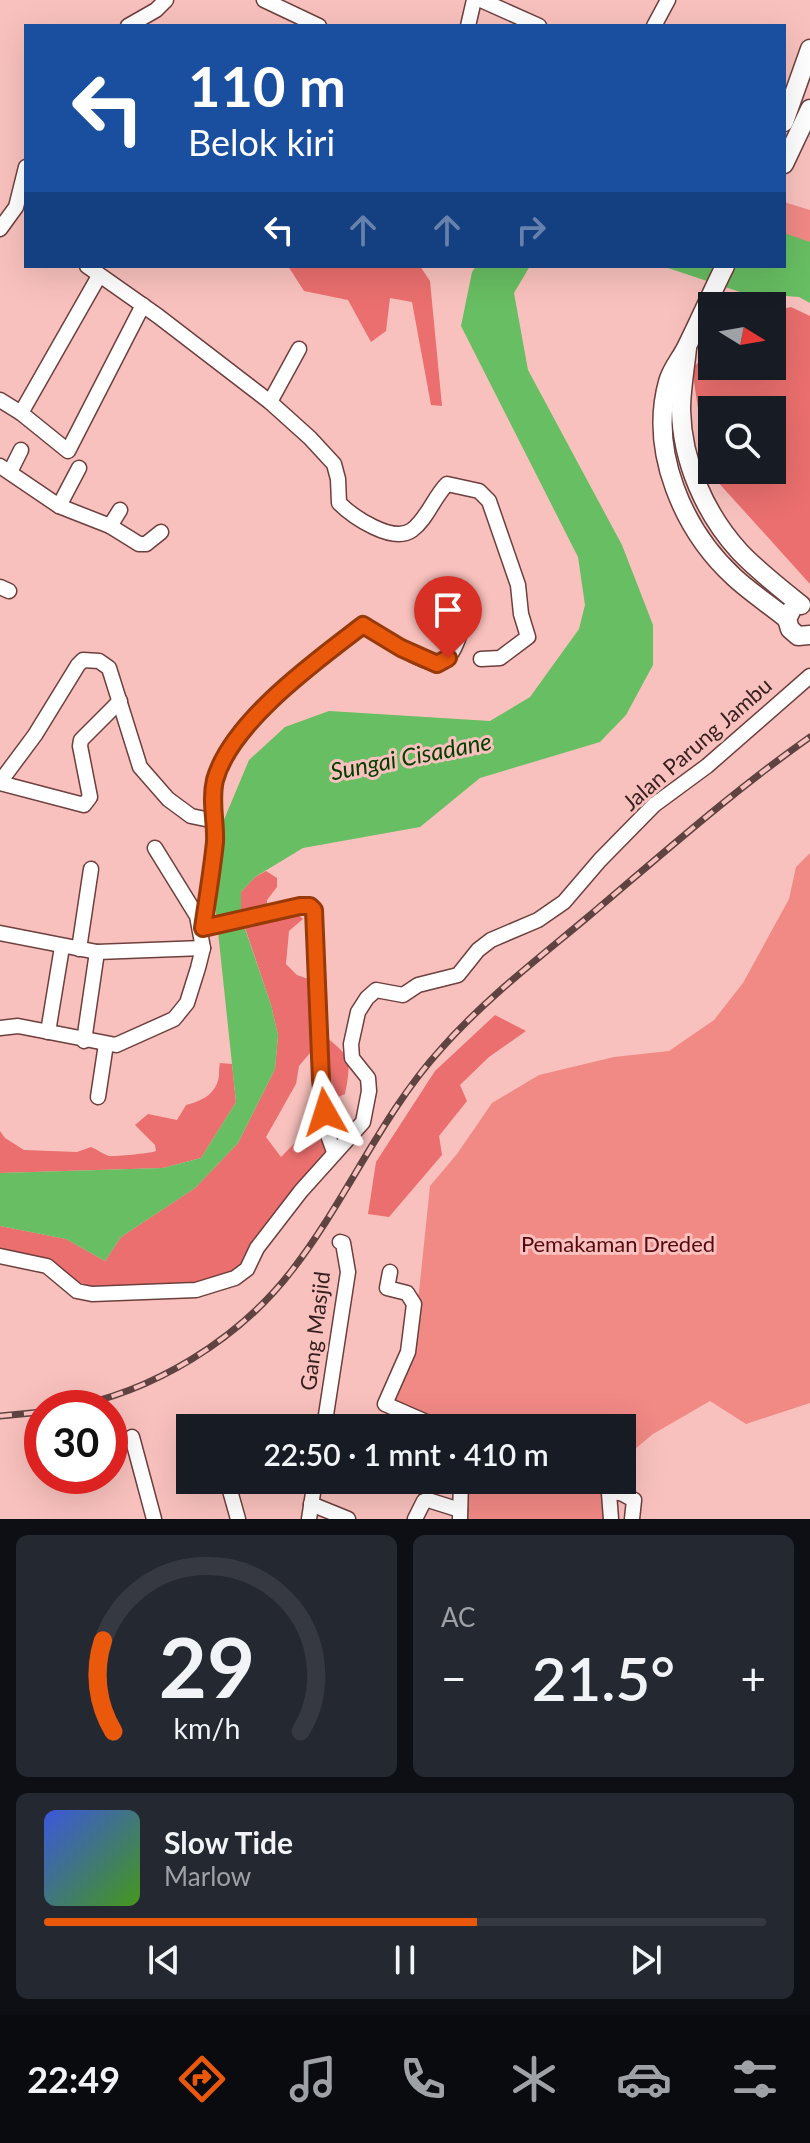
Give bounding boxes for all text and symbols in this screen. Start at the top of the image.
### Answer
text: 110 m [188,52,346,119]
icon: left [56,56,160,160]
text: Belok kiri [188,120,335,164]
icon: left [257,208,301,252]
icon: ahead [341,208,385,252]
icon: ahead [425,208,469,252]
icon: right [509,208,553,252]
north arrow [698,292,786,380]
map controls [698,292,786,484]
button: search [698,396,786,484]
pin [414,576,482,658]
icon: arrive [426,588,470,632]
street label: Jalan Parung Jambu [616,671,777,816]
water label: Sungai Cisadane [328,726,494,785]
position arrow [283,1070,367,1154]
park label: Pemakaman Dreded [521,1230,715,1257]
street label: Gang Masjid [294,1270,335,1392]
speed limit sign: 30 [24,1390,128,1494]
text: 22:50 · 1 mnt · 410 m [263,1436,549,1472]
text: AC [441,1601,476,1633]
text: 29 [158,1616,255,1716]
text: 21.5° [532,1642,675,1714]
text: − [441,1652,467,1704]
text: + [740,1652,766,1704]
text: km/h [173,1711,240,1745]
text: Slow Tide [164,1824,293,1860]
text: Marlow [164,1860,251,1892]
icon: previous [142,1938,186,1982]
icon: pause [383,1938,427,1982]
icon: next [624,1938,668,1982]
icon: directions [174,2051,230,2107]
icon: music [285,2051,341,2107]
icon: phone [395,2051,451,2107]
icon: climate [506,2051,562,2107]
icon: car [616,2051,672,2107]
icon: filters [727,2051,783,2107]
text: 22:49 [27,2057,120,2101]

